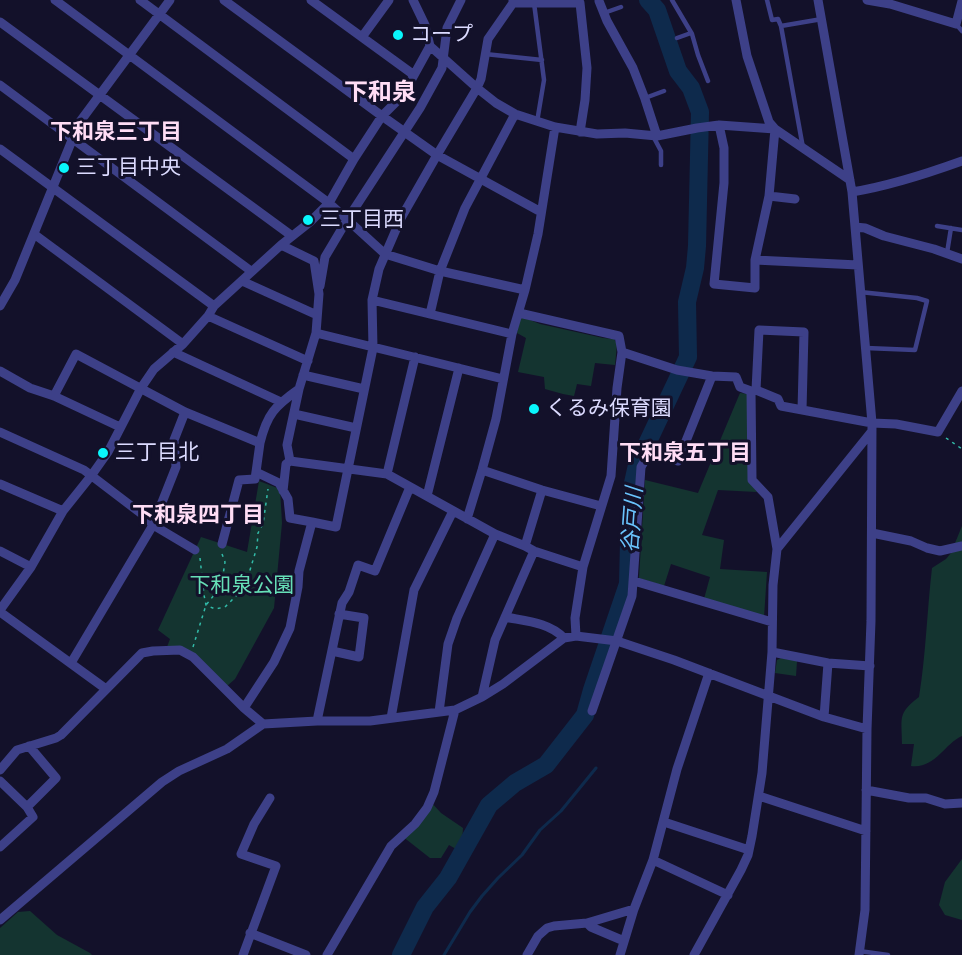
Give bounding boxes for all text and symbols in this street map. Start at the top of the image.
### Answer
place label: コープ [410,22,473,48]
marker: コープ [391,28,405,42]
district label: 下和泉 [344,79,416,107]
district label: 下和泉三丁目 [50,120,182,146]
place label: 三丁目中央 [76,155,181,181]
marker: 三丁目中央 [57,161,71,175]
place label: 三丁目西 [320,207,404,233]
marker: 三丁目西 [301,213,315,227]
place label: くるみ保育園 [546,396,672,422]
marker: くるみ保育園 [527,402,541,416]
place label: 三丁目北 [115,440,199,466]
district label: 下和泉五丁目 [619,441,751,467]
marker: 三丁目北 [96,446,110,460]
water label: 谷戸川 [618,486,648,554]
district label: 下和泉四丁目 [132,503,264,529]
park label: 下和泉公園 [190,573,294,599]

